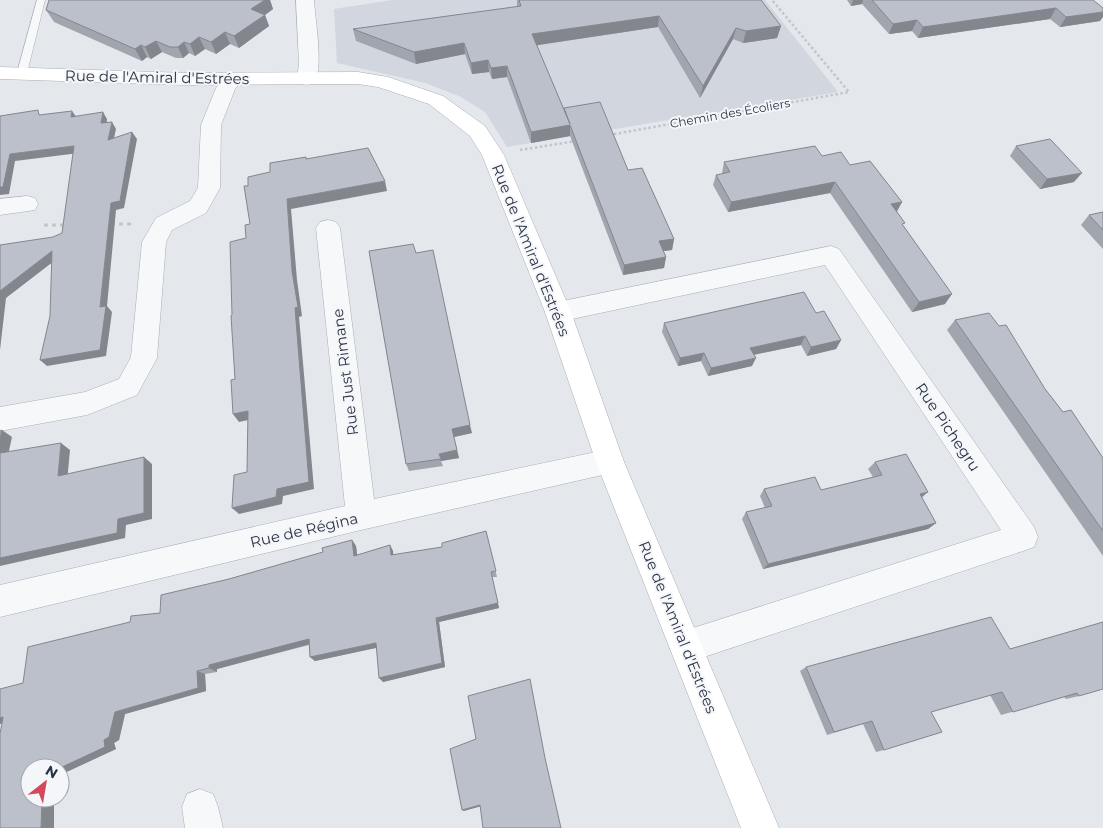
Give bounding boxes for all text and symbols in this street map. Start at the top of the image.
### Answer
street label: Rue de l'Amiral d'Estrées [65,66,249,88]
street label: Chemin des Écoliers [669,95,791,131]
street label: Rue de l'Amiral d'Estrées [488,161,574,339]
street label: Rue Just Rimane [328,307,362,437]
street label: Rue Pichegru [911,379,985,475]
street label: Rue de Régina [248,508,360,552]
street label: Rue de l'Amiral d'Estrées [635,538,721,716]
north arrow [20,758,70,808]
text: N [42,761,61,782]

